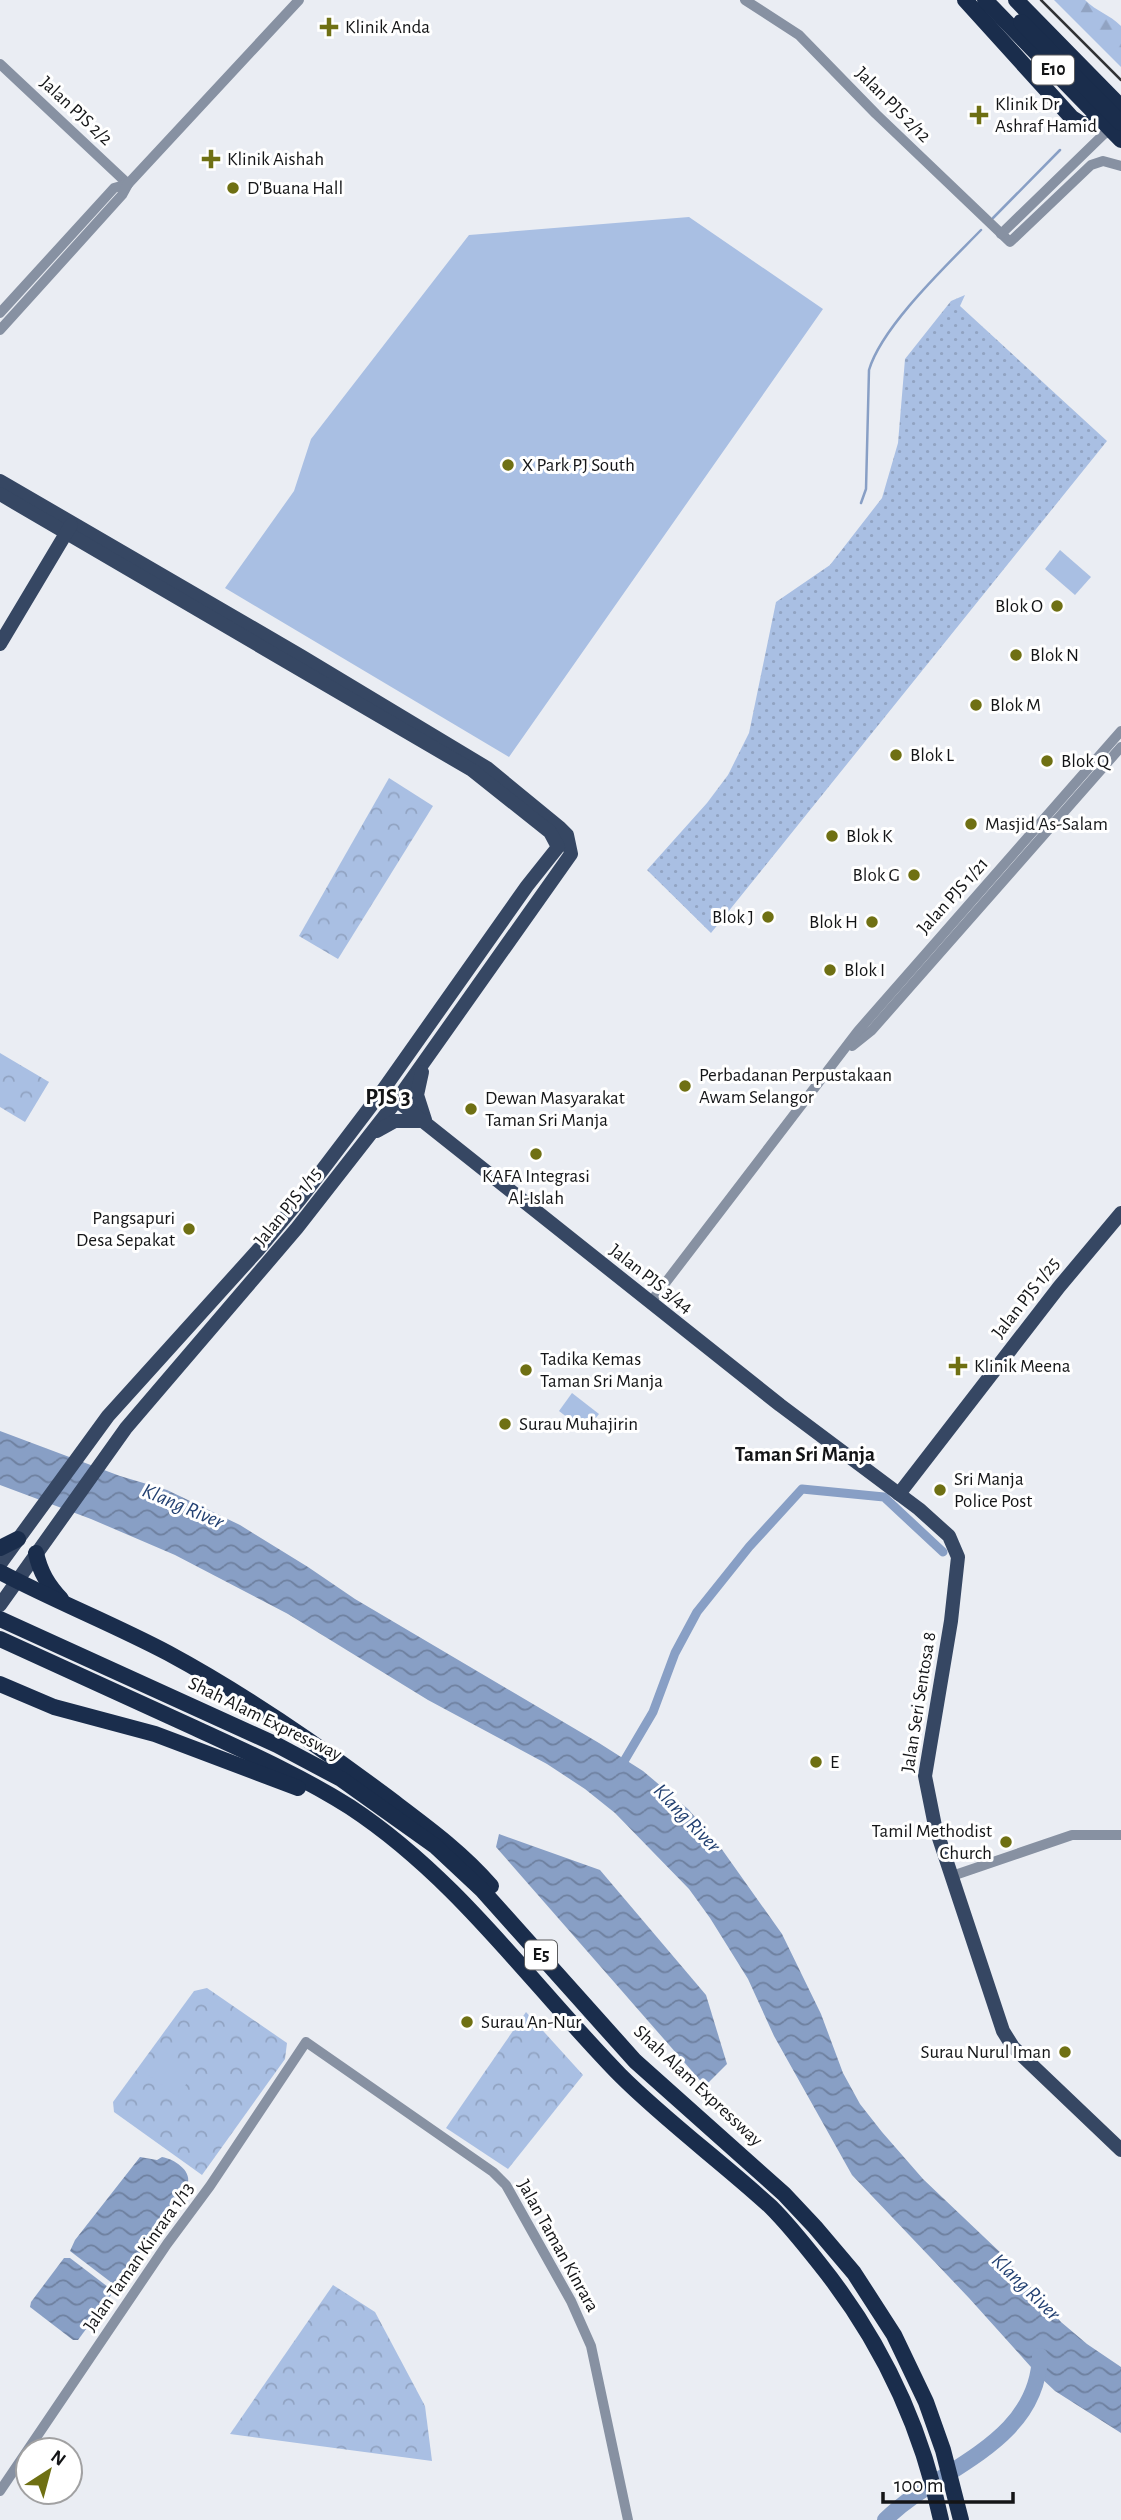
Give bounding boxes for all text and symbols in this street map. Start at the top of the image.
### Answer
marker: Klinik Anda [319,17,339,37]
place label: Klinik Anda [345,18,430,37]
road number: E10 [1032,56,1074,84]
street label: Jalan PJS 2/12 [852,64,934,146]
street label: Jalan PJS 2/2 [36,73,116,149]
place label: Klinik Dr Ashraf Hamid [995,95,1097,136]
marker: Klinik Dr Ashraf Hamid [969,105,989,125]
marker: Klinik Aishah [201,149,221,169]
place label: Klinik Aishah [227,150,324,169]
place label: D'Buana Hall [247,179,343,198]
marker: D'Buana Hall [225,180,241,196]
place label: X Park PJ South [522,456,635,475]
marker: X Park PJ South [500,457,516,473]
place label: Blok O [995,597,1043,616]
marker: Blok O [1049,598,1065,614]
place label: Blok N [1030,646,1079,665]
marker: Blok N [1008,647,1024,663]
place label: Blok M [990,696,1041,715]
marker: Blok M [968,697,984,713]
place label: Blok L [910,746,954,765]
marker: Blok L [888,747,904,763]
place label: Blok Q [1061,752,1111,771]
marker: Blok Q [1039,753,1055,769]
place label: Masjid As-Salam [985,815,1108,834]
marker: Masjid As-Salam [963,816,979,832]
place label: Blok K [846,827,893,846]
marker: Blok K [824,828,840,844]
street label: Jalan PJS 1/21 [914,854,992,938]
place label: Blok G [853,866,900,885]
marker: Blok G [906,867,922,883]
place label: Blok J [712,908,754,927]
marker: Blok J [760,909,776,925]
place label: Blok H [809,913,858,932]
marker: Blok H [864,914,880,930]
place label: Blok I [844,961,885,980]
marker: Blok I [822,962,838,978]
place label: Perbadanan Perpustakaan Awam Selangor [699,1066,892,1107]
marker: Perbadanan Perpustakaan Awam Selangor [677,1078,693,1094]
district label: PJS 3 [365,1086,411,1109]
place label: Dewan Masyarakat Taman Sri Manja [485,1089,625,1130]
marker: Dewan Masyarakat Taman Sri Manja [463,1101,479,1117]
marker: KAFA Integrasi Al-Islah [528,1146,544,1162]
street label: Jalan PJS 1/15 [251,1164,325,1250]
place label: KAFA Integrasi Al-Islah [482,1167,590,1208]
place label: Pangsapuri Desa Sepakat [76,1209,175,1250]
marker: Pangsapuri Desa Sepakat [181,1221,197,1237]
street label: Jalan PJS 3/44 [606,1241,696,1317]
street label: Jalan PJS 1/25 [989,1254,1063,1342]
place label: Tadika Kemas Taman Sri Manja [540,1350,663,1391]
marker: Klinik Meena [948,1356,968,1376]
place label: Klinik Meena [974,1357,1071,1376]
marker: Tadika Kemas Taman Sri Manja [518,1362,534,1378]
place label: Surau Muhajirin [519,1415,638,1434]
marker: Surau Muhajirin [497,1416,513,1432]
district label: Taman Sri Manja [735,1444,875,1465]
place label: Sri Manja Police Post [954,1470,1032,1511]
water label: Klang River [139,1480,228,1533]
marker: Sri Manja Police Post [932,1482,948,1498]
street label: Jalan Seri Sentosa 8 [899,1630,939,1774]
street label: Shah Alam Expressway [185,1674,345,1764]
place label: E [830,1753,839,1772]
marker: E [808,1754,824,1770]
water label: Klang River [650,1780,725,1857]
place label: Tamil Methodist Church [872,1822,992,1863]
marker: Tamil Methodist Church [998,1834,1014,1850]
road number: E5 [525,1940,557,1969]
place label: Surau An-Nur [481,2013,581,2032]
marker: Surau An-Nur [459,2014,475,2030]
street label: Shah Alam Expressway [630,2022,766,2150]
place label: Surau Nurul Iman [921,2043,1051,2062]
marker: Surau Nurul Iman [1057,2044,1073,2060]
street label: Jalan Taman Kinrara [514,2177,602,2315]
street label: Jalan Taman Kinrara 1/13 [80,2179,198,2335]
water label: Klang River [988,2250,1065,2325]
north arrow [14,2436,84,2506]
text: N [47,2447,69,2470]
scale bar [883,2460,1012,2504]
text: 100 m [894,2475,944,2496]

